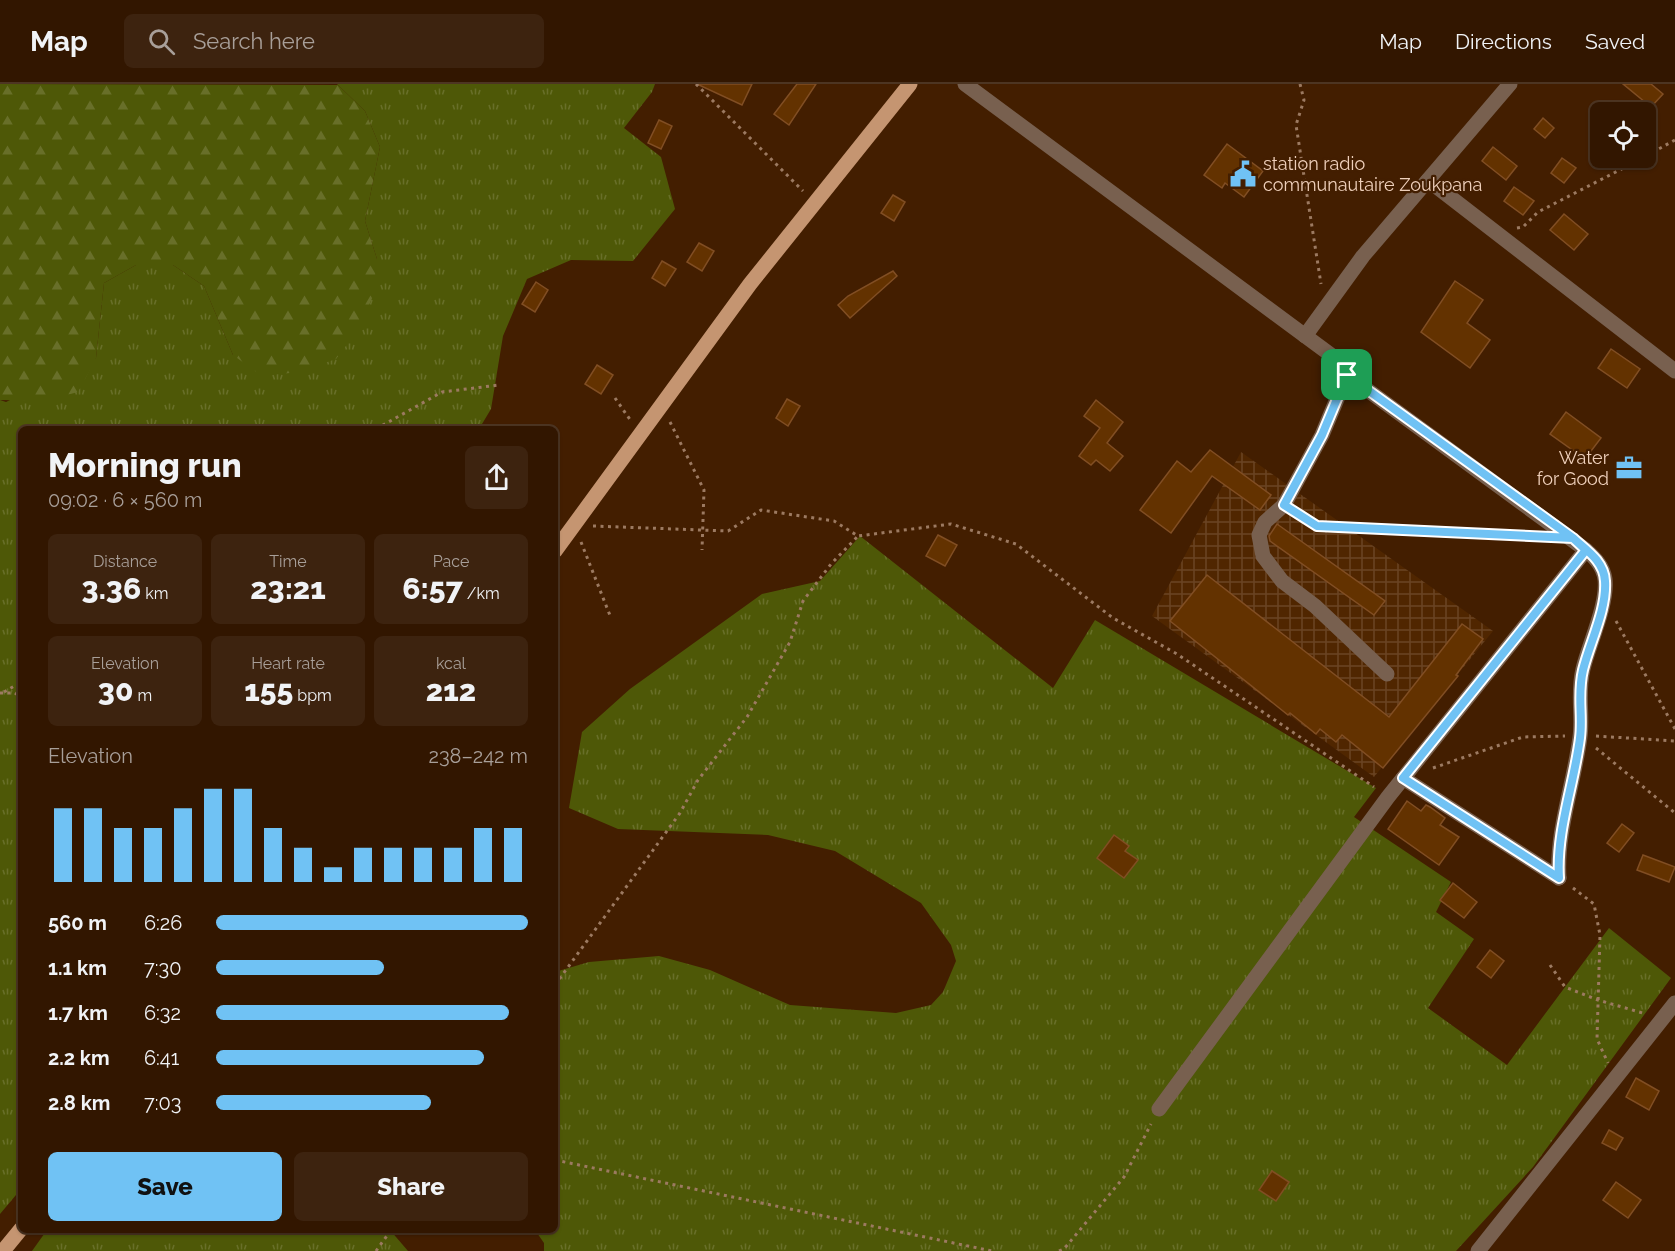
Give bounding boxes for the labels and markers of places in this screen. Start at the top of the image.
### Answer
place label: station radio communautaire Zoukpana [1263,153,1482,195]
public building icon: station radio communautaire Zoukpana [1228,159,1258,189]
pin [1321,349,1372,400]
place label: Water for Good [1537,447,1610,489]
office icon: Water for Good [1614,453,1644,483]

